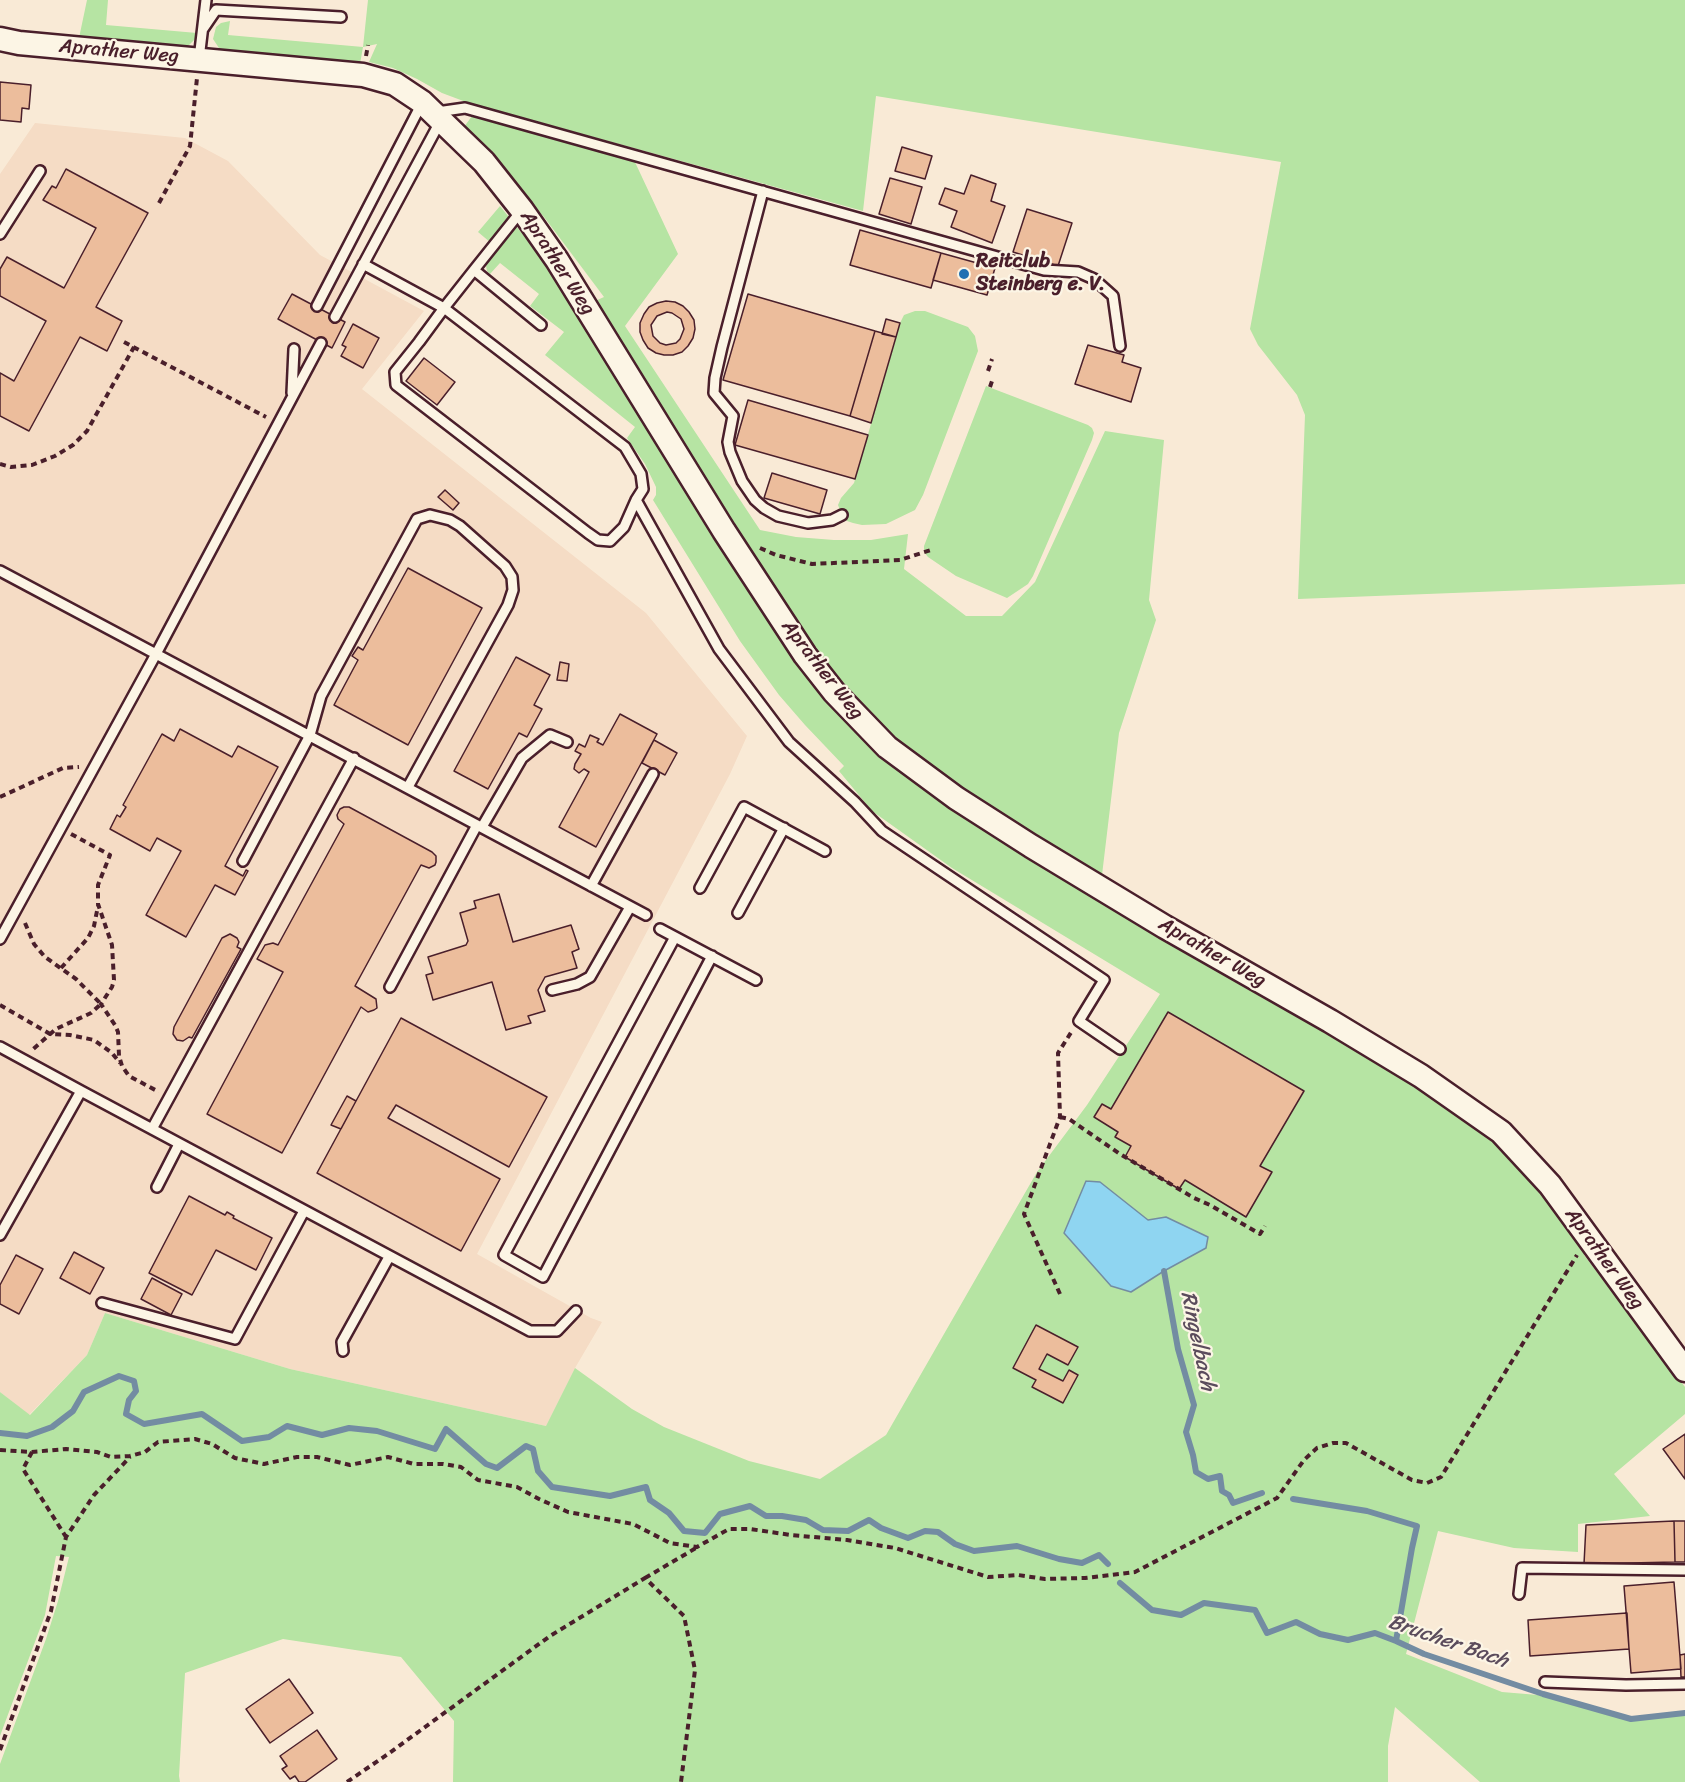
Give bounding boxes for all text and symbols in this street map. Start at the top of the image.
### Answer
street label: Aprather Weg [58,35,180,69]
street label: Aprather Weg [514,206,600,320]
place label: Reitclub Steinberg e. V. [976,250,1105,297]
marker: Reitclub Steinberg e. V. [957,267,971,281]
street label: Aprather Weg [776,615,868,725]
street label: Aprather Weg [1154,913,1270,993]
street label: Aprather Weg [1559,1203,1649,1315]
water label: Ringelbach [1174,1289,1220,1393]
water label: Brucher Bach [1385,1610,1511,1674]

